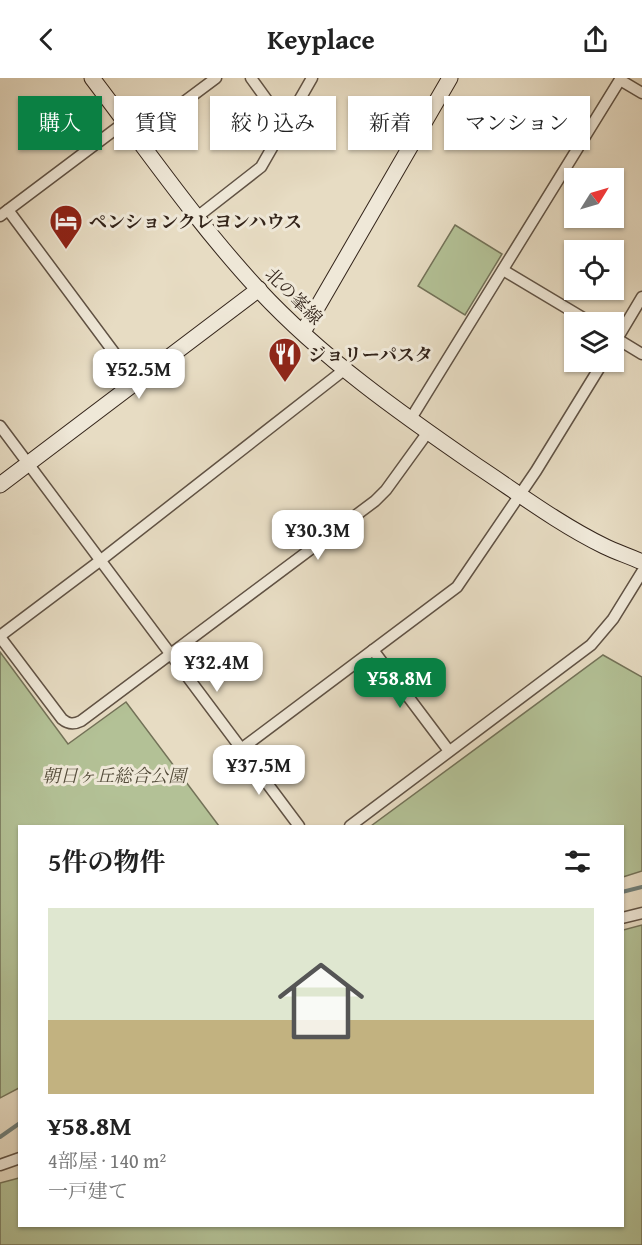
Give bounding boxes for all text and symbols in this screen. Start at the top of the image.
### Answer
text: Keyplace [267,19,375,59]
icon: back [30,23,63,56]
icon: share [579,23,612,56]
chip: 購入 [18,96,102,150]
chip: 賃貸 [114,96,198,150]
chip: 絞り込み [210,96,336,150]
chip: 新着 [348,96,432,150]
chip: マンション [444,96,590,150]
north arrow [564,168,624,228]
map controls [564,168,624,372]
hotel icon: ペンションクレヨンハウス [48,203,84,250]
place label: ペンションクレヨンハウス [89,208,302,235]
button: locate [564,240,624,300]
street label: 北の峯線 [259,261,329,331]
button: layers [564,312,624,372]
restaurant icon: ジョリーパスタ [267,336,303,383]
place label: ジョリーパスタ [308,341,433,368]
pin: ¥52.5M [90,349,188,400]
text: ¥52.5M [107,354,171,383]
pin: ¥30.3M [269,510,367,561]
text: ¥30.3M [286,515,350,544]
pin: ¥32.4M [168,642,266,693]
text: ¥32.4M [185,647,249,676]
pin: ¥58.8M [351,658,449,709]
text: ¥58.8M [368,663,432,692]
pin: ¥37.5M [210,745,308,796]
text: ¥37.5M [227,750,291,779]
park label: 朝日ヶ丘総合公園 [42,762,189,789]
text: 5件の物件 [48,842,165,881]
icon: filters [561,845,594,878]
icon: home [267,947,375,1055]
text: ¥58.8M [48,1106,132,1145]
text: 4部屋 · 140 m² [48,1146,166,1175]
text: 一戸建て [48,1176,128,1205]

